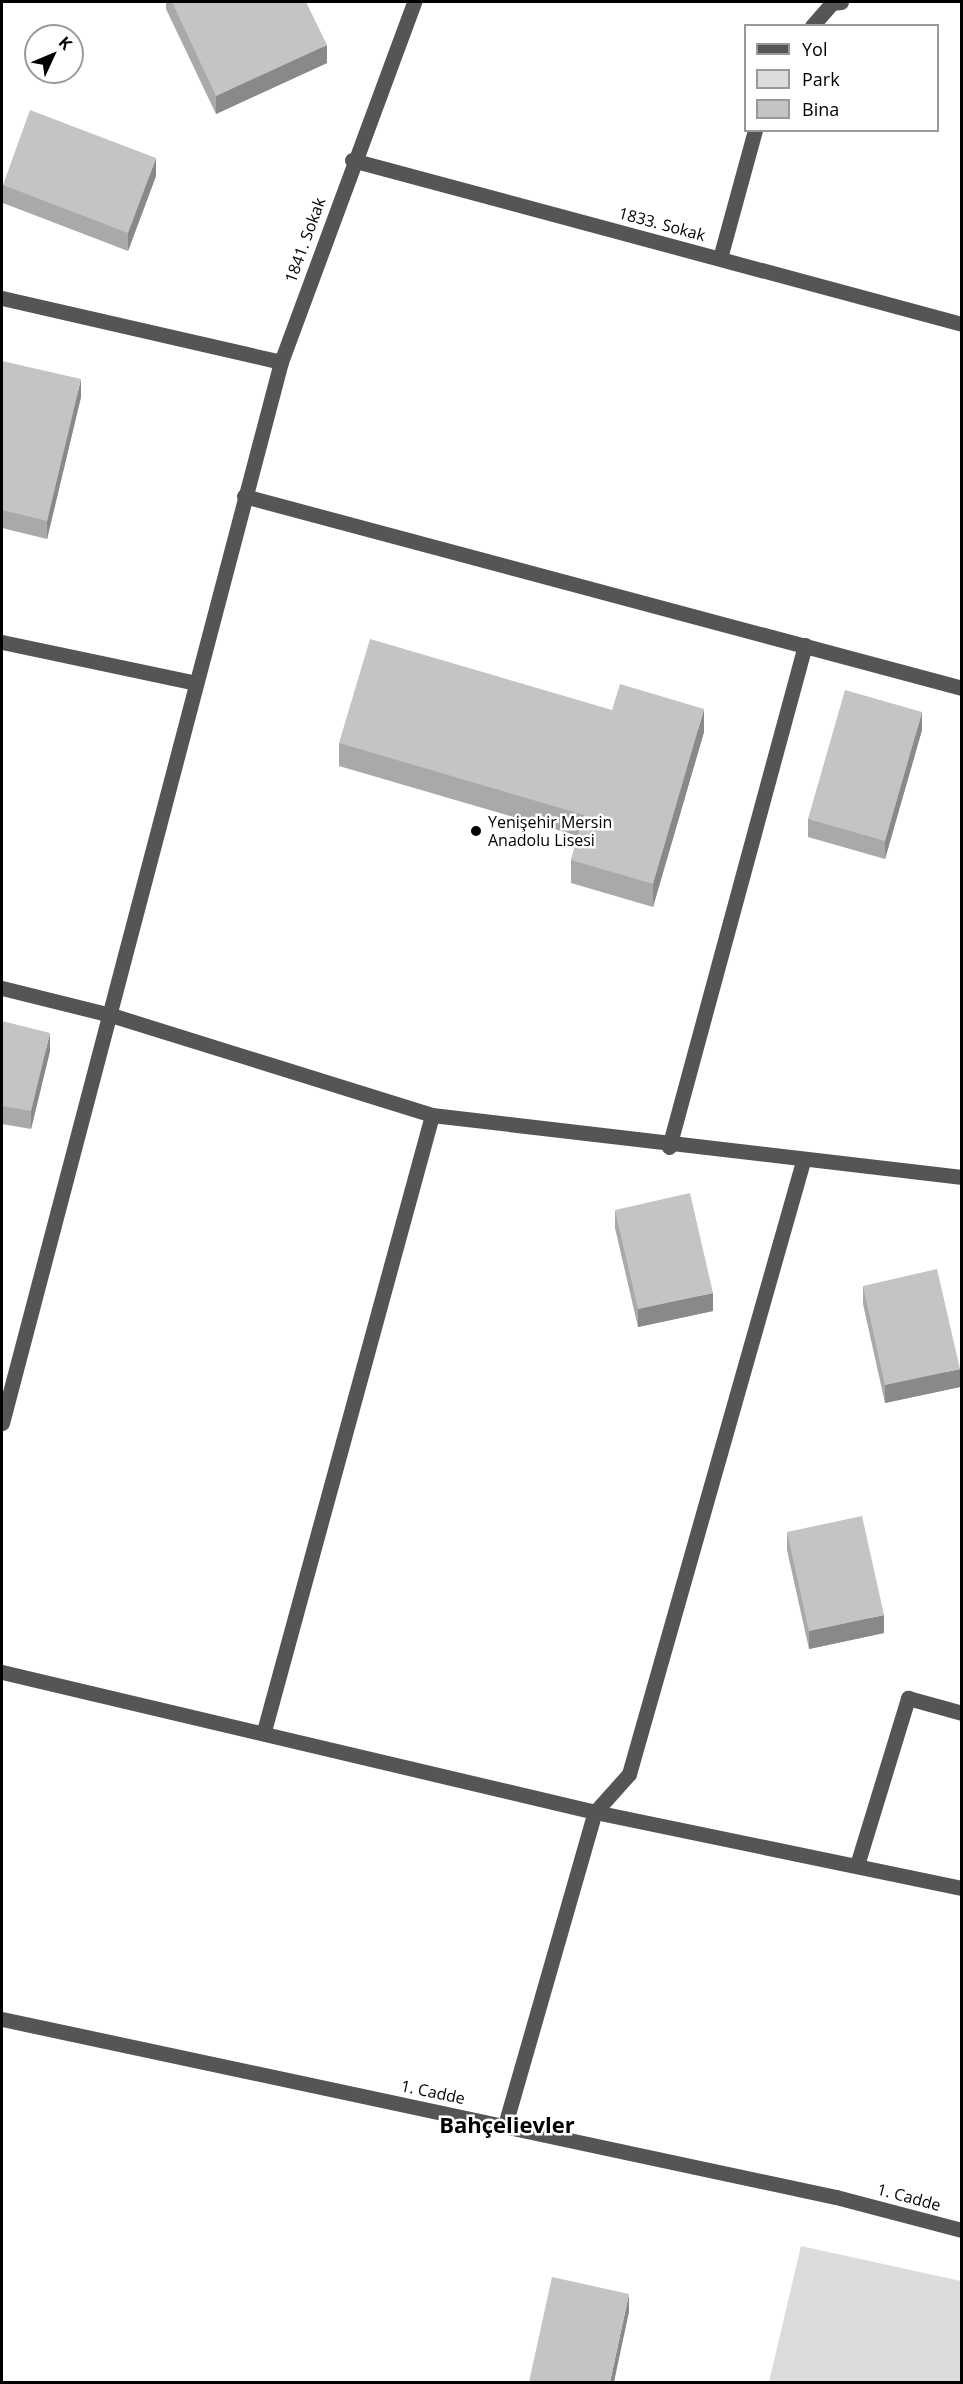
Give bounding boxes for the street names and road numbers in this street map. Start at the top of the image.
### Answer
street label: 1841. Sokak [281,195,329,285]
street label: 1833. Sokak [617,203,707,245]
street label: 1. Cadde [399,2076,467,2108]
street label: 1. Cadde [875,2179,943,2215]

